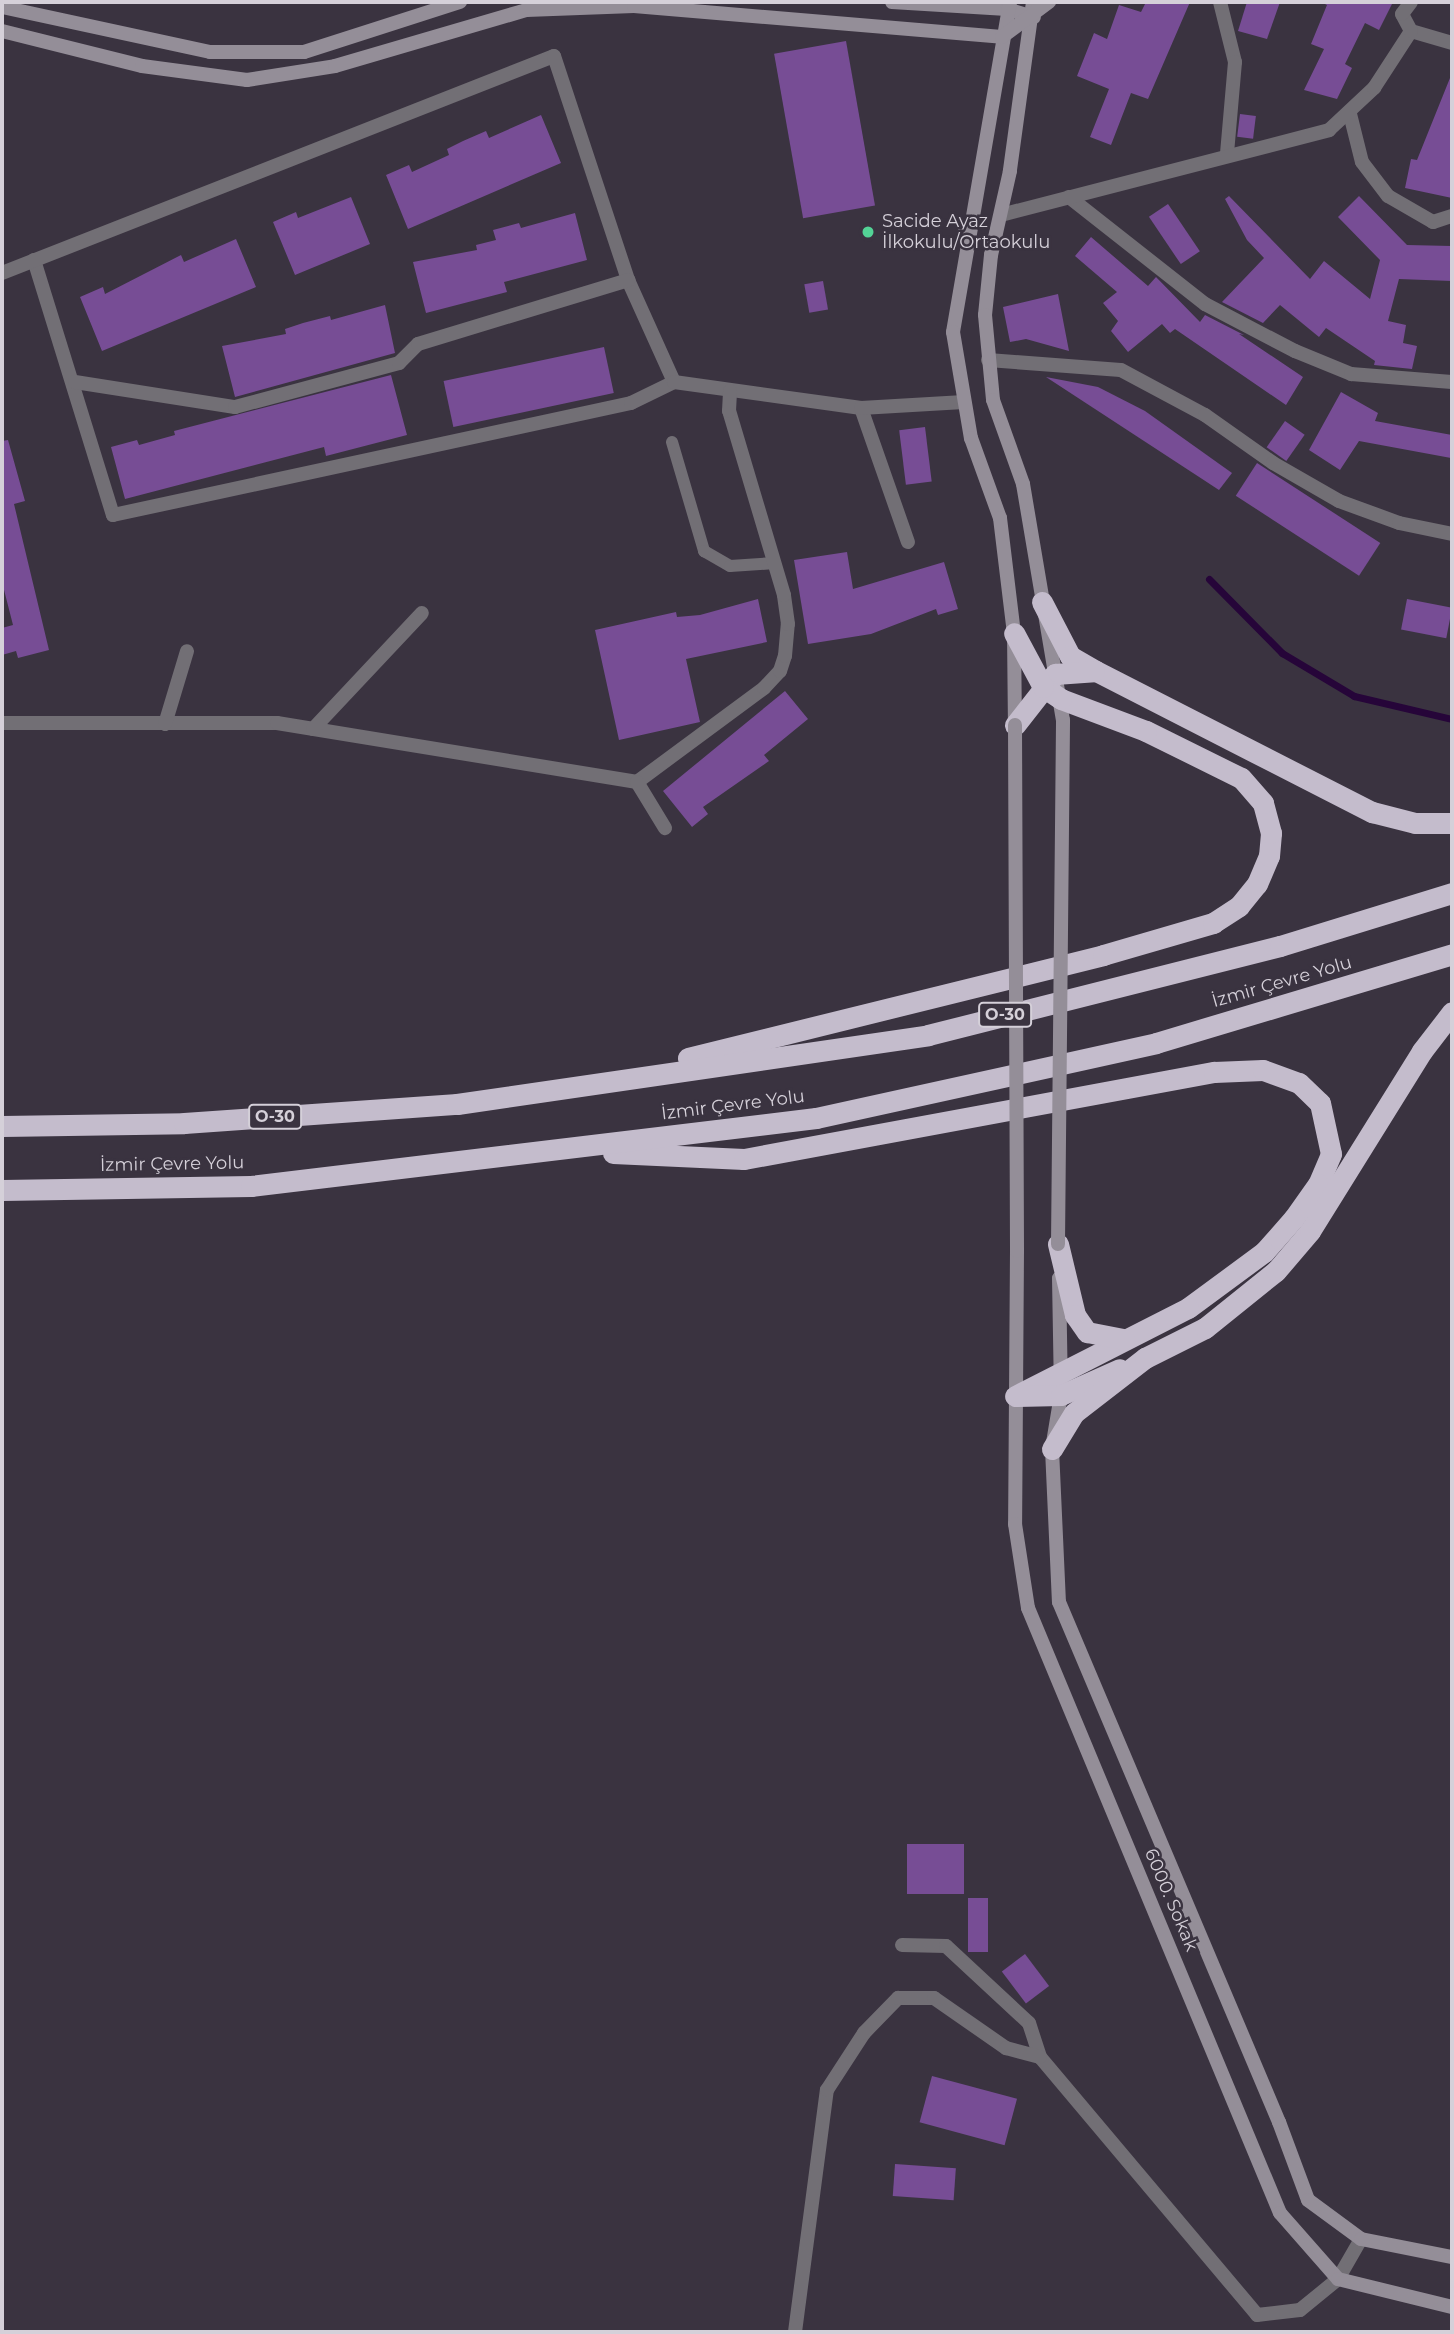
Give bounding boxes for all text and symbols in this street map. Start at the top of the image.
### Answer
place label: Sacide Ayaz İlkokulu/Ortaokulu [882,211,1050,254]
marker: Sacide Ayaz İlkokulu/Ortaokulu [860,224,876,240]
street label: İzmir Çevre Yolu [1210,952,1354,1012]
road number: O-30 [977,1002,1033,1028]
street label: İzmir Çevre Yolu [660,1085,806,1125]
road number: O-30 [247,1105,303,1130]
street label: İzmir Çevre Yolu [100,1152,244,1176]
street label: 6000. Sokak [1140,1845,1202,1955]

